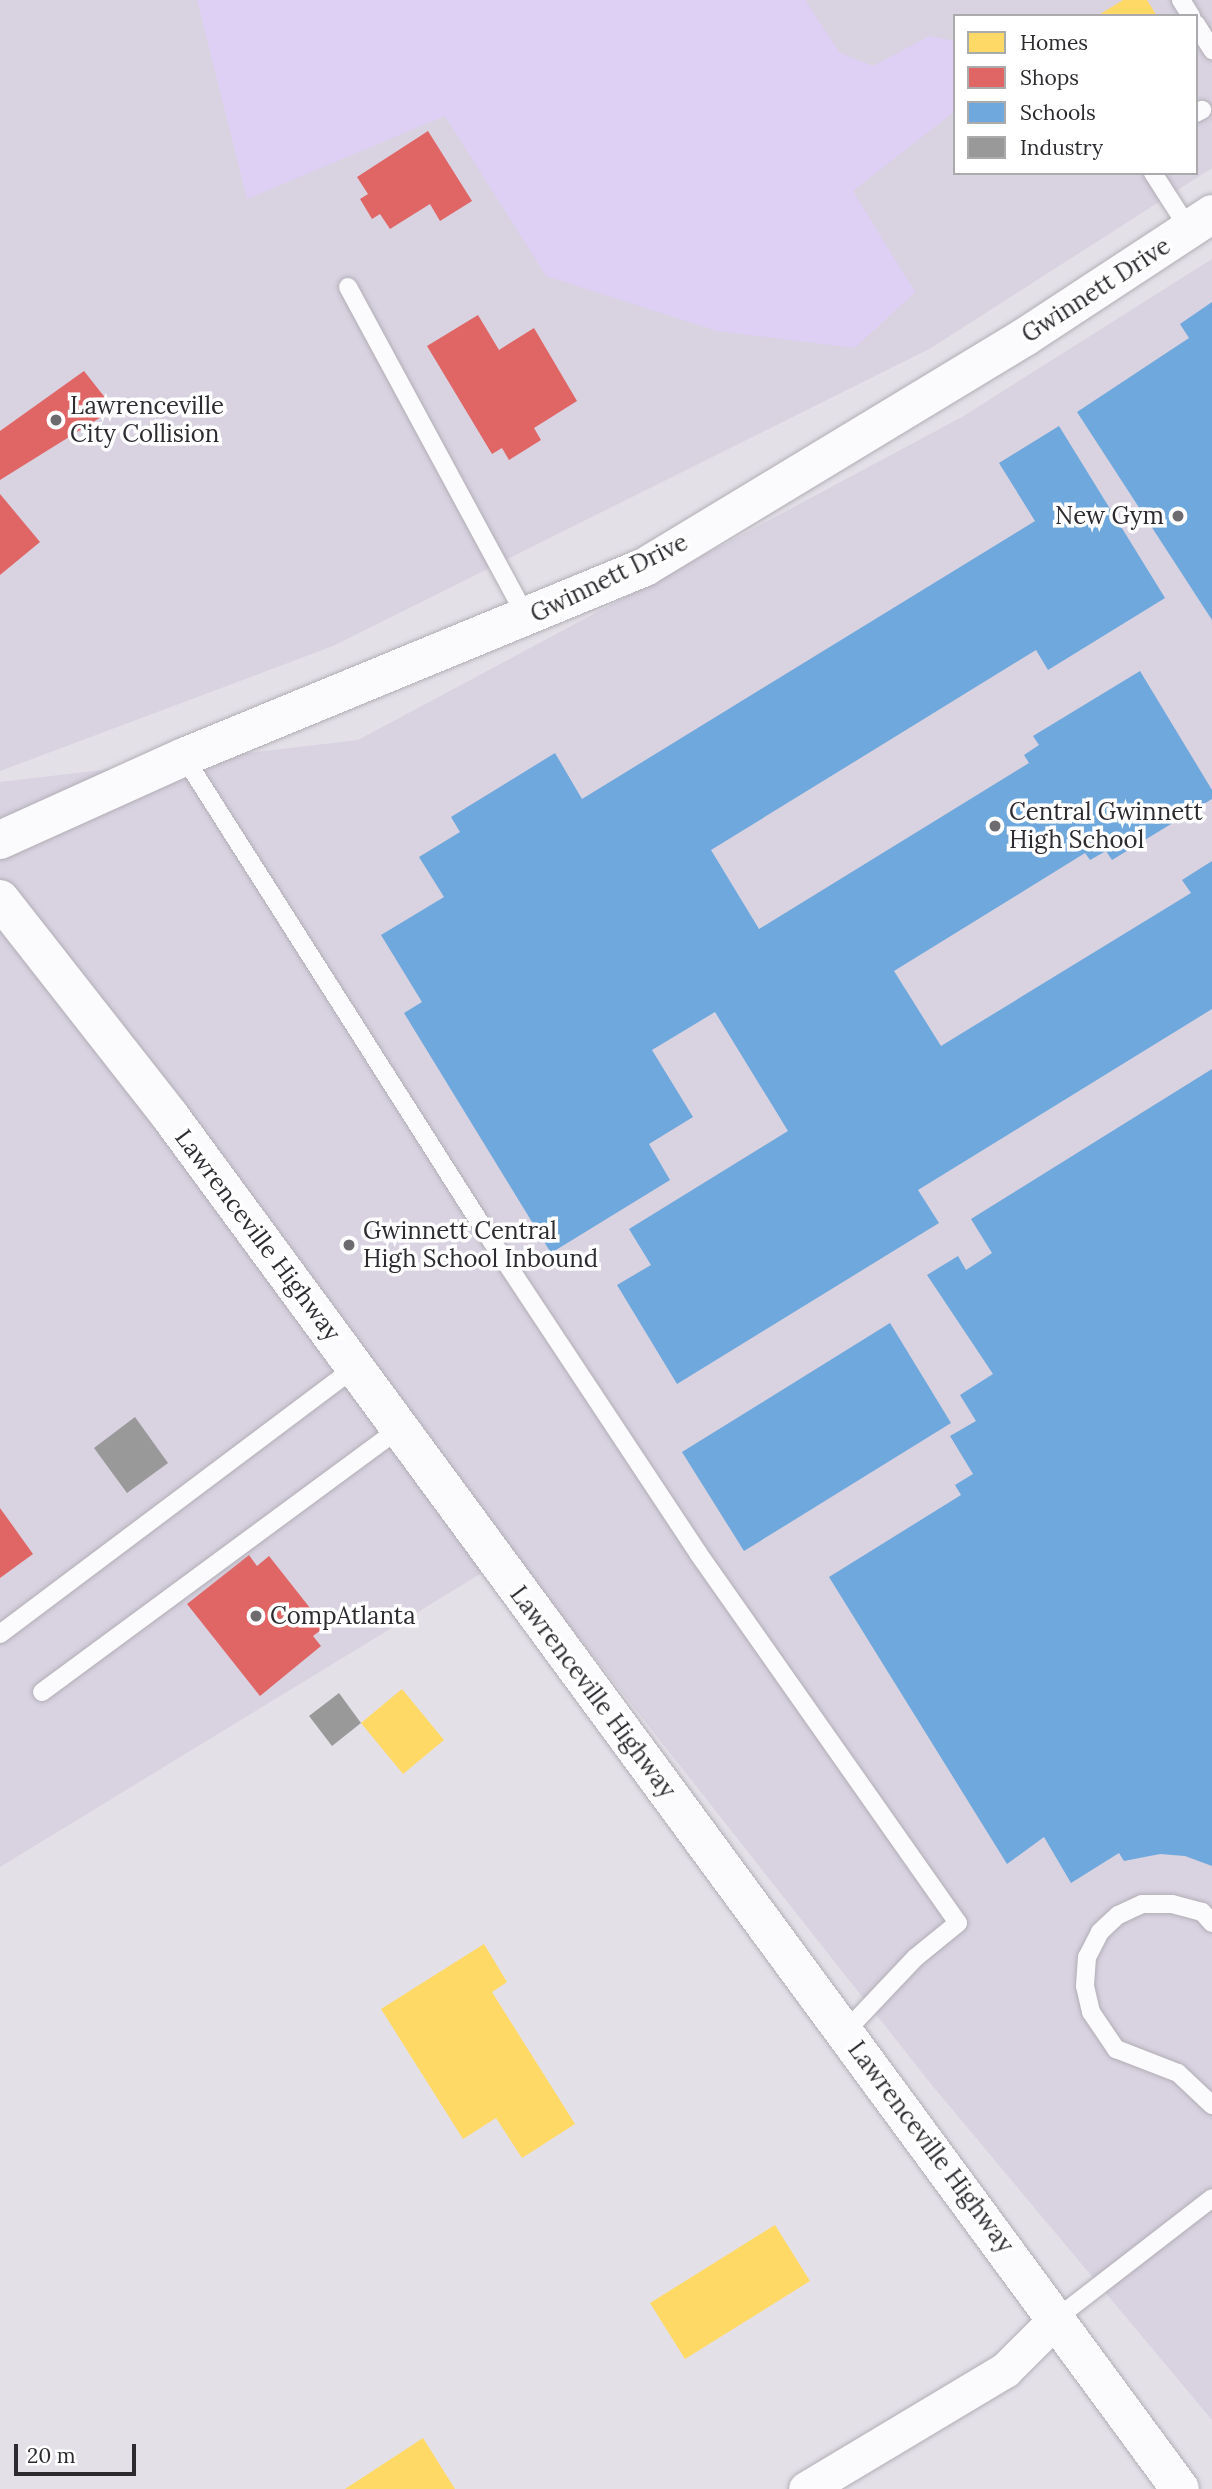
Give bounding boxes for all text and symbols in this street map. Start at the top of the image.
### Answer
legend [953,14,1198,175]
text: Homes [1020,29,1088,56]
text: Shops [1020,64,1079,91]
text: Schools [1020,99,1096,126]
text: Industry [1020,134,1103,161]
street label: Gwinnett Drive [1016,231,1176,349]
place label: Lawrenceville City Collision [70,392,224,448]
marker: Lawrenceville City Collision [48,412,64,428]
place label: New Gym [1055,502,1164,530]
marker: New Gym [1170,508,1186,524]
street label: Gwinnett Drive [526,527,692,629]
place label: Central Gwinnett High School [1009,798,1203,854]
marker: Central Gwinnett High School [987,818,1003,834]
street label: Lawrenceville Highway [169,1124,347,1346]
place label: Gwinnett Central High School Inbound [363,1217,598,1273]
marker: Gwinnett Central High School Inbound [341,1237,357,1253]
street label: Lawrenceville Highway [504,1581,682,1803]
place label: CompAtlanta [270,1602,416,1630]
marker: CompAtlanta [248,1608,264,1624]
street label: Lawrenceville Highway [842,2036,1020,2258]
scale bar [18,2430,140,2474]
text: 20 m [27,2442,76,2469]

